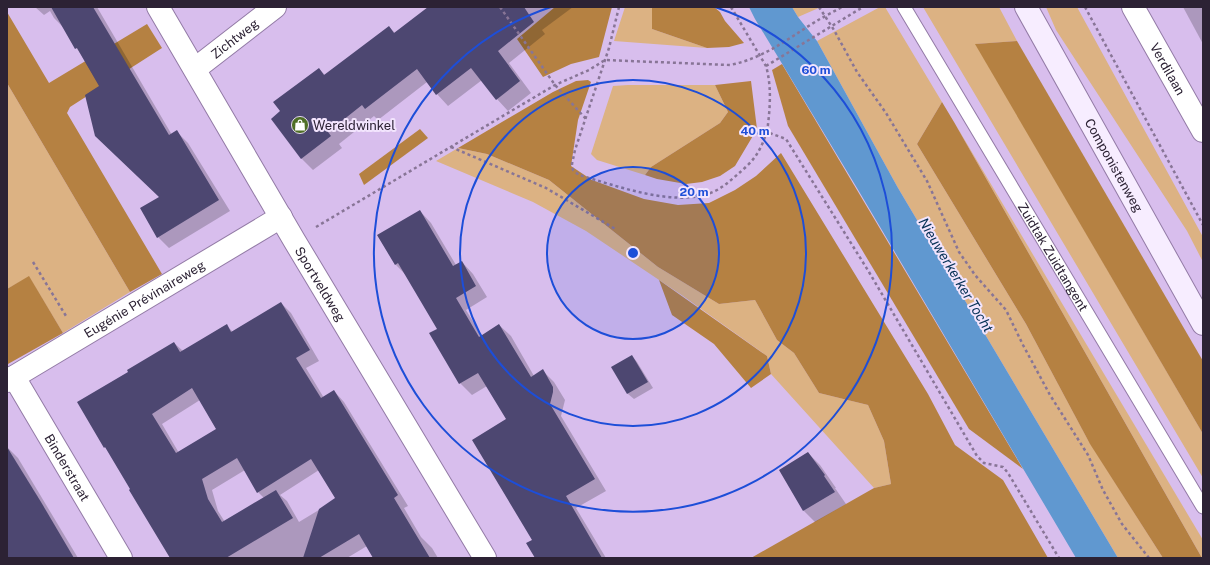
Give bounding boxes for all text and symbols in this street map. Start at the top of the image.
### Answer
street label: Zichtweg [208,16,262,62]
street label: Verdilaan [1147,40,1188,98]
text: 60 m [801,63,831,77]
shop icon: Wereldwinkel [290,115,310,135]
street label: Componistenweg [1082,116,1146,215]
place label: Wereldwinkel [313,118,395,133]
text: 40 m [740,124,770,138]
text: 20 m [680,185,709,199]
street label: Zuidtak Zuidtangent [1015,200,1091,314]
water label: Nieuwerkerker Tocht [915,215,997,336]
street label: Sportveldweg [292,244,348,324]
centre of rings [626,246,640,260]
street label: Eugénie Prévinaireweg [81,257,208,341]
street label: Binderstraat [41,431,93,504]

